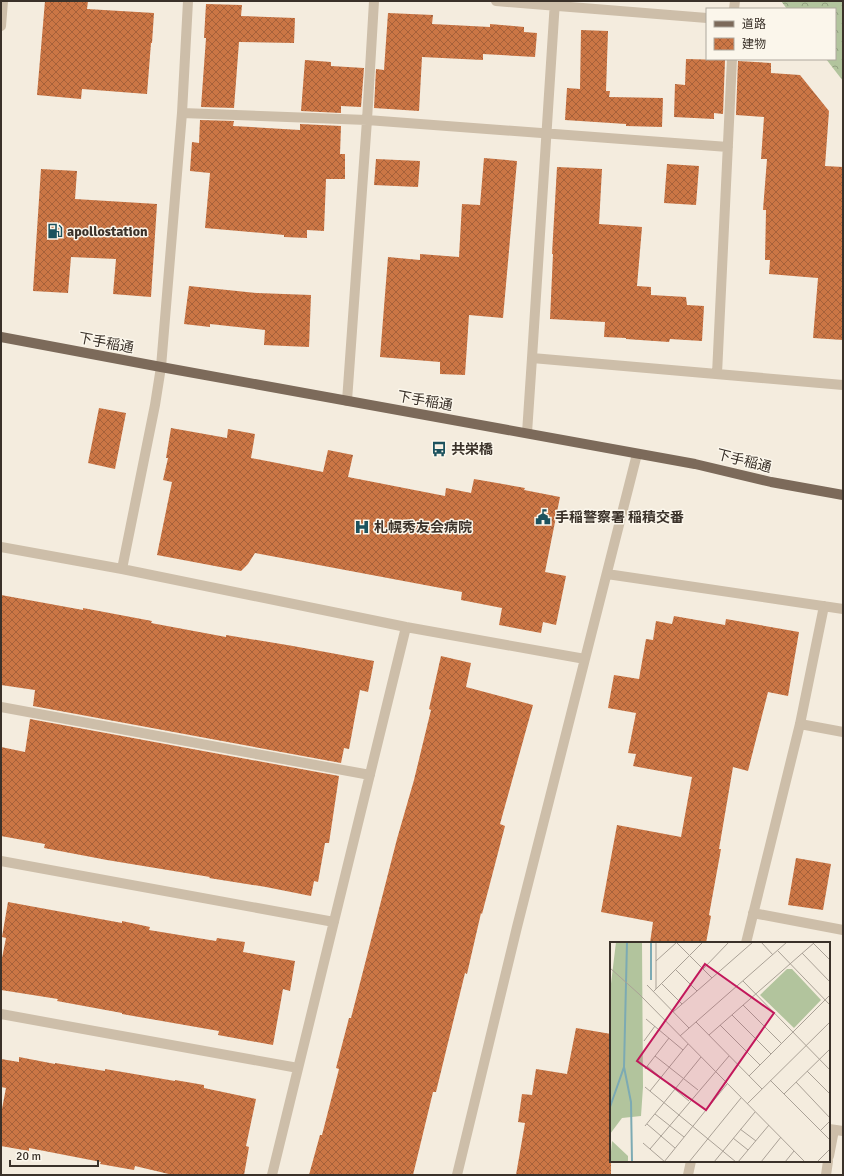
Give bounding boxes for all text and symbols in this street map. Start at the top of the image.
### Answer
legend [706,8,836,60]
text: 道路 [742,17,766,32]
text: 建物 [742,37,766,52]
fuel station icon: apollostation [46,222,64,240]
place label: apollostation [67,223,148,240]
street label: 下手稲通 [77,329,135,357]
street label: 下手稲通 [396,388,454,414]
bus stop icon: 共栄橋 [430,440,448,458]
place label: 共栄橋 [451,441,493,458]
street label: 下手稲通 [715,446,773,476]
public building icon: 手稲警察署 稲積交番 [534,508,552,526]
place label: 手稲警察署 稲積交番 [555,509,684,526]
hospital icon: 札幌秀友会病院 [353,518,371,536]
place label: 札幌秀友会病院 [374,519,472,536]
inset map [610,942,830,1162]
scale bar [10,1142,98,1168]
text: 20 m [16,1149,41,1164]

